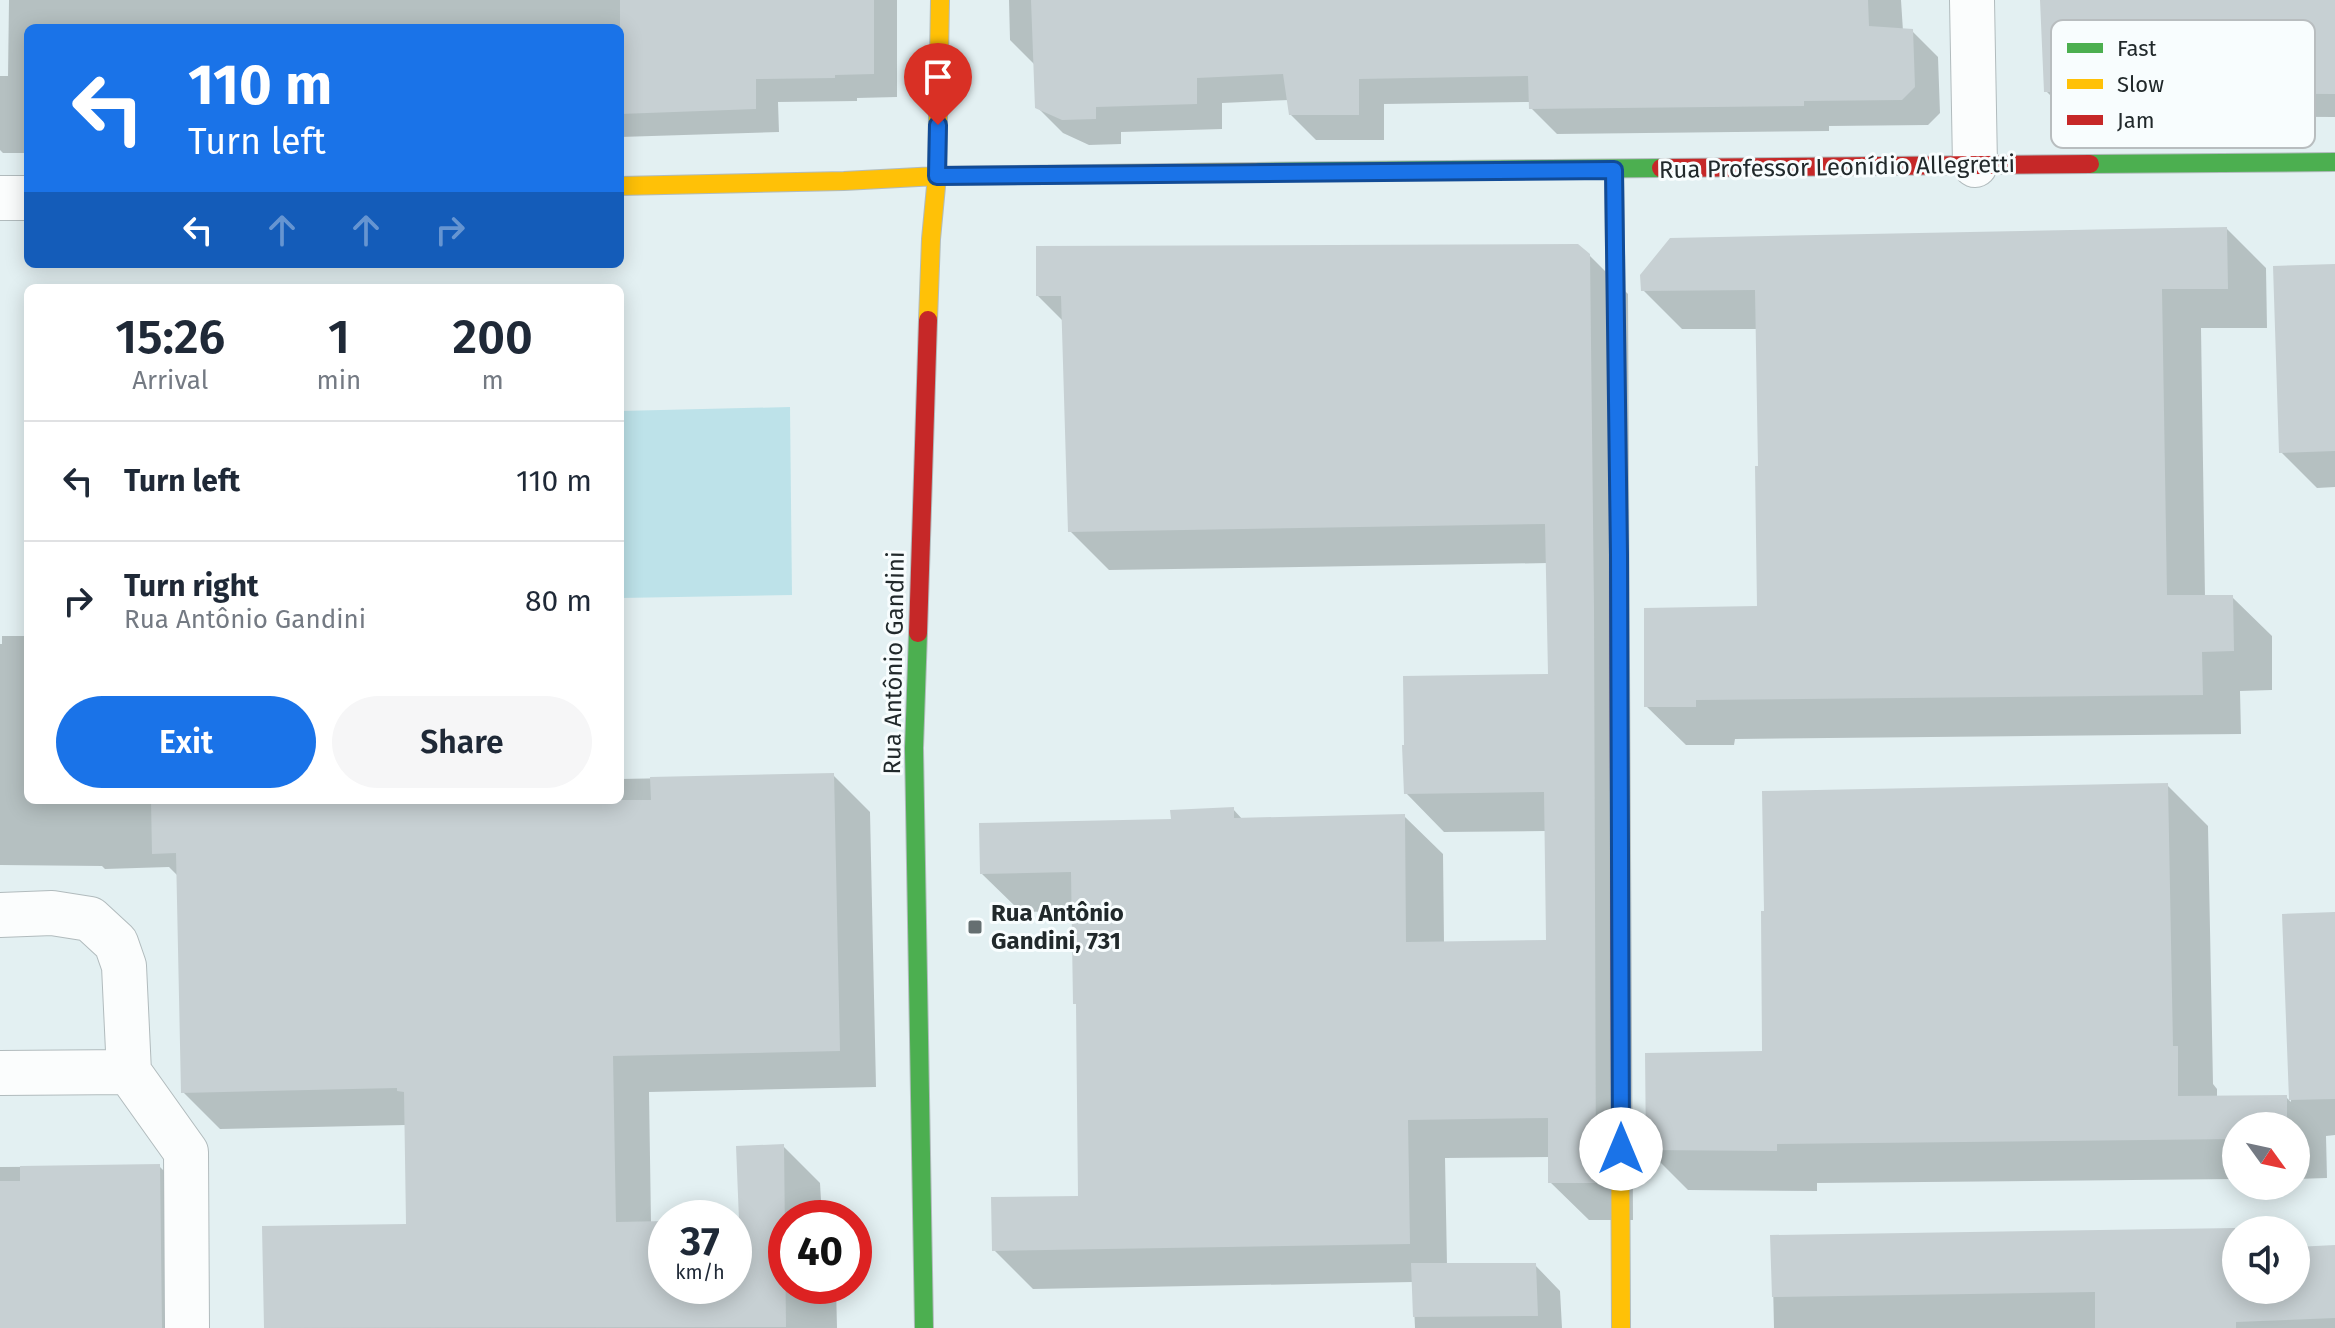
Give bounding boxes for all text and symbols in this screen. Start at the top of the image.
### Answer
legend [2051,20,2315,148]
text: Fast [2117,35,2157,62]
pin [904,43,972,125]
text: 110 m [188,52,332,119]
icon: arrive [916,55,960,99]
icon: left [56,56,160,160]
text: Slow [2117,71,2164,98]
text: Jam [2117,107,2155,134]
text: Turn left [188,120,326,164]
street label: Rua Professor Leonídio Allegretti [1659,150,2015,184]
icon: left [176,208,220,252]
icon: ahead [260,208,304,252]
icon: ahead [344,208,388,252]
icon: right [428,208,472,252]
text: 15:26 [115,308,225,366]
text: 1 [328,308,350,366]
text: 200 [453,308,533,366]
text: Arrival [132,365,208,396]
text: min [316,365,361,396]
text: m [482,365,504,396]
icon: left [56,459,100,503]
text: Turn left [124,463,240,499]
text: 110 m [516,463,592,499]
street label: Rua Antônio Gandini [878,551,910,775]
text: Turn right [124,568,259,604]
icon: right [56,579,100,623]
text: 80 m [525,583,592,619]
text: Rua Antônio Gandini [124,604,366,635]
button: Exit [56,696,316,788]
button: Share [332,696,592,788]
place label: Rua Antônio Gandini, 731 [991,899,1124,955]
marker: Rua Antônio Gandini, 731 [966,918,984,936]
position arrow [1579,1107,1663,1191]
north arrow [2222,1112,2310,1200]
map controls [2222,1112,2310,1304]
speed limit sign: 40 [768,1200,872,1304]
button: sound [2222,1216,2310,1304]
text: 37 [680,1218,720,1266]
text: km/h [675,1260,725,1284]

